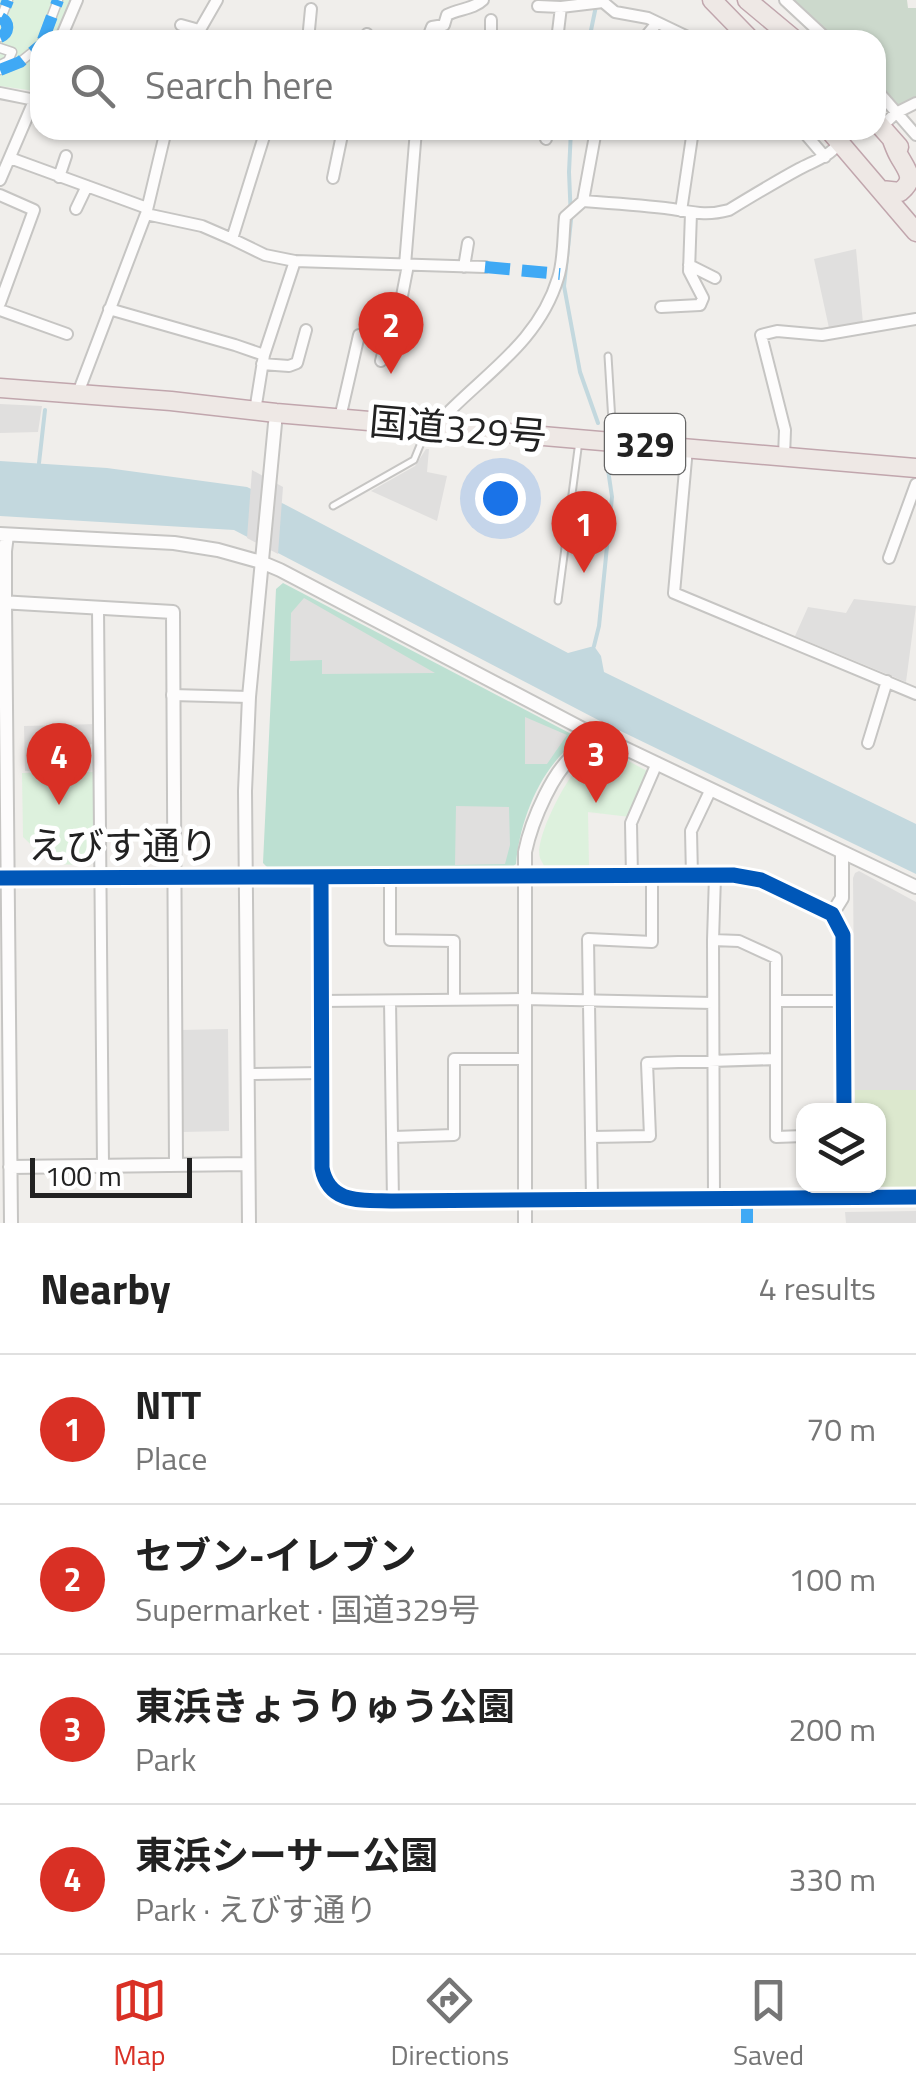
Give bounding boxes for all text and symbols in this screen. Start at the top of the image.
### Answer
search box [30,30,886,140]
text: Search here [145,56,333,114]
icon: search [65,58,120,113]
pin: 2 [358,292,424,374]
street label: 国道329号 [367,391,549,465]
road number: 329 [605,414,685,474]
your location [475,473,526,524]
pin: 1 [552,490,616,573]
pin: 3 [564,720,628,803]
pin: 4 [27,722,92,805]
street label: えびす通り [28,816,218,874]
map controls [796,1103,886,1193]
button: layers [796,1103,886,1193]
scale bar [30,1153,192,1198]
text: 100 m [45,1154,122,1197]
text: Nearby [40,1256,171,1320]
text: 4 results [759,1264,876,1312]
text: NTT [135,1376,201,1434]
text: 1 [64,1405,81,1453]
text: 70 m [806,1405,876,1453]
text: Place [135,1434,207,1482]
text: セブン-イレブン [135,1526,417,1584]
text: 2 [64,1555,81,1603]
text: 100 m [788,1555,876,1603]
text: Supermarket · 国道329号 [135,1585,480,1633]
text: 東浜きょうりゅう公園 [135,1677,515,1735]
text: 3 [64,1705,81,1753]
text: 200 m [788,1705,876,1753]
text: Park [135,1735,196,1783]
text: 東浜シーサー公園 [135,1826,438,1884]
text: 4 [64,1855,81,1903]
text: 330 m [788,1855,876,1903]
text: Park · えびす通り [135,1885,377,1933]
tab: Map [112,1973,167,2076]
tab: Directions [391,1973,509,2076]
tab: Saved [733,1973,804,2076]

